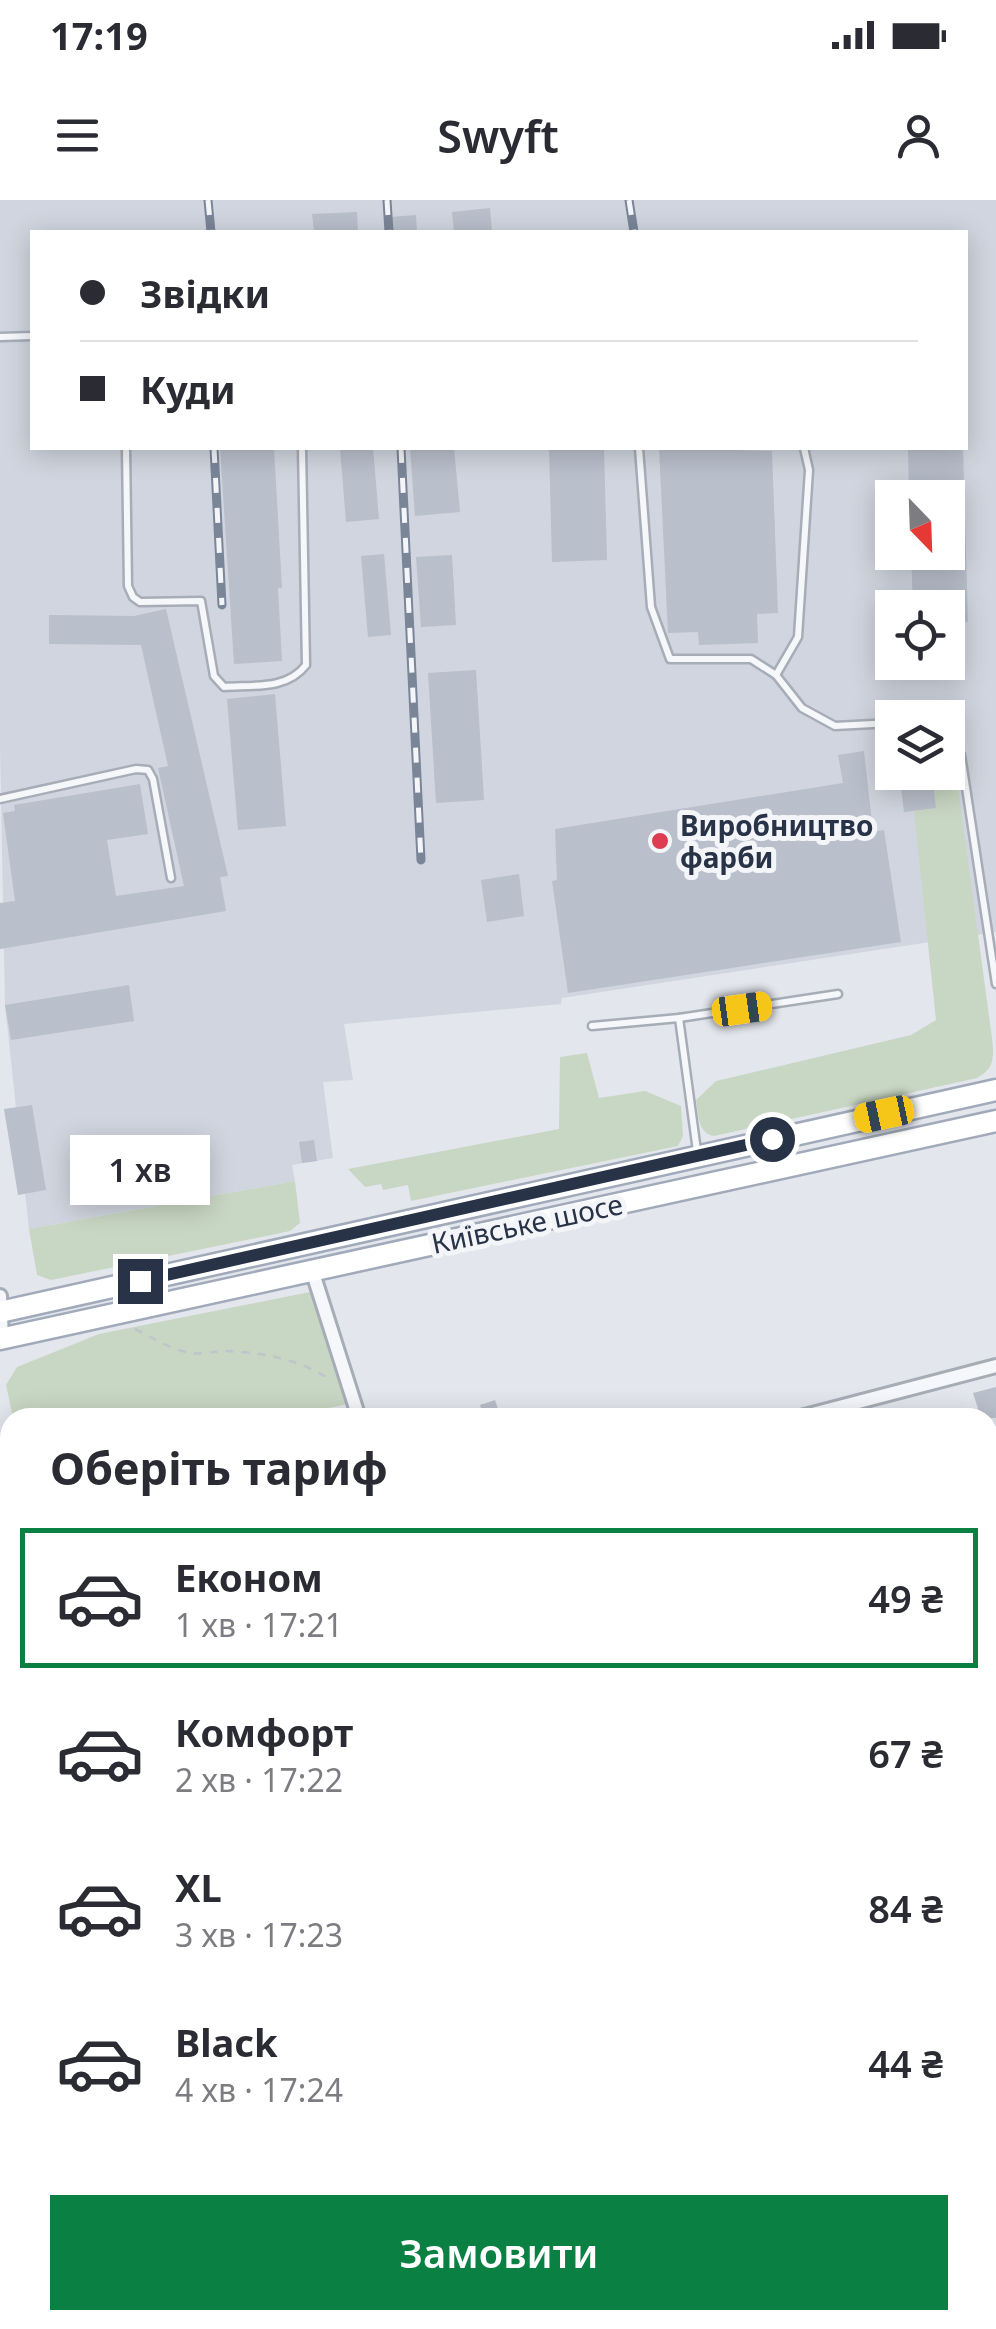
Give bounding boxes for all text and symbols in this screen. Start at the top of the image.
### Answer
text: 17:19 [50,9,148,61]
text: Swyft [437,105,559,166]
icon: menu [50,108,105,163]
icon: person [891,108,946,163]
text: Звідки [140,267,270,319]
text: Куди [140,363,236,415]
north arrow [875,480,965,570]
map controls [875,480,965,790]
button: locate [875,590,965,680]
button: layers [875,700,965,790]
place label: Виробництво фарби [680,806,873,876]
marker: Виробництво фарби [649,830,671,852]
car [710,990,774,1028]
car [852,1093,916,1135]
route start [750,1117,795,1162]
callout: 1 хв [70,1136,210,1206]
text: 1 хв [109,1148,171,1191]
street label: Київське шосе [428,1184,626,1262]
route end [118,1259,163,1304]
text: Оберіть тариф [50,1437,388,1498]
text: Економ [175,1551,323,1603]
icon: car [55,1553,145,1643]
text: 49 ₴ [868,1572,943,1624]
text: 1 хв · 17:21 [175,1603,343,1646]
text: Комфорт [175,1706,353,1758]
icon: car [55,1708,145,1798]
text: 67 ₴ [868,1727,943,1779]
text: 2 хв · 17:22 [175,1758,343,1801]
text: XL [175,1861,222,1913]
icon: car [55,1863,145,1953]
text: 84 ₴ [868,1882,943,1934]
text: 3 хв · 17:23 [175,1913,343,1956]
text: Black [175,2016,278,2068]
icon: car [55,2018,145,2108]
text: 44 ₴ [868,2037,943,2089]
text: 4 хв · 17:24 [175,2068,343,2111]
button: Замовити [50,2195,948,2310]

